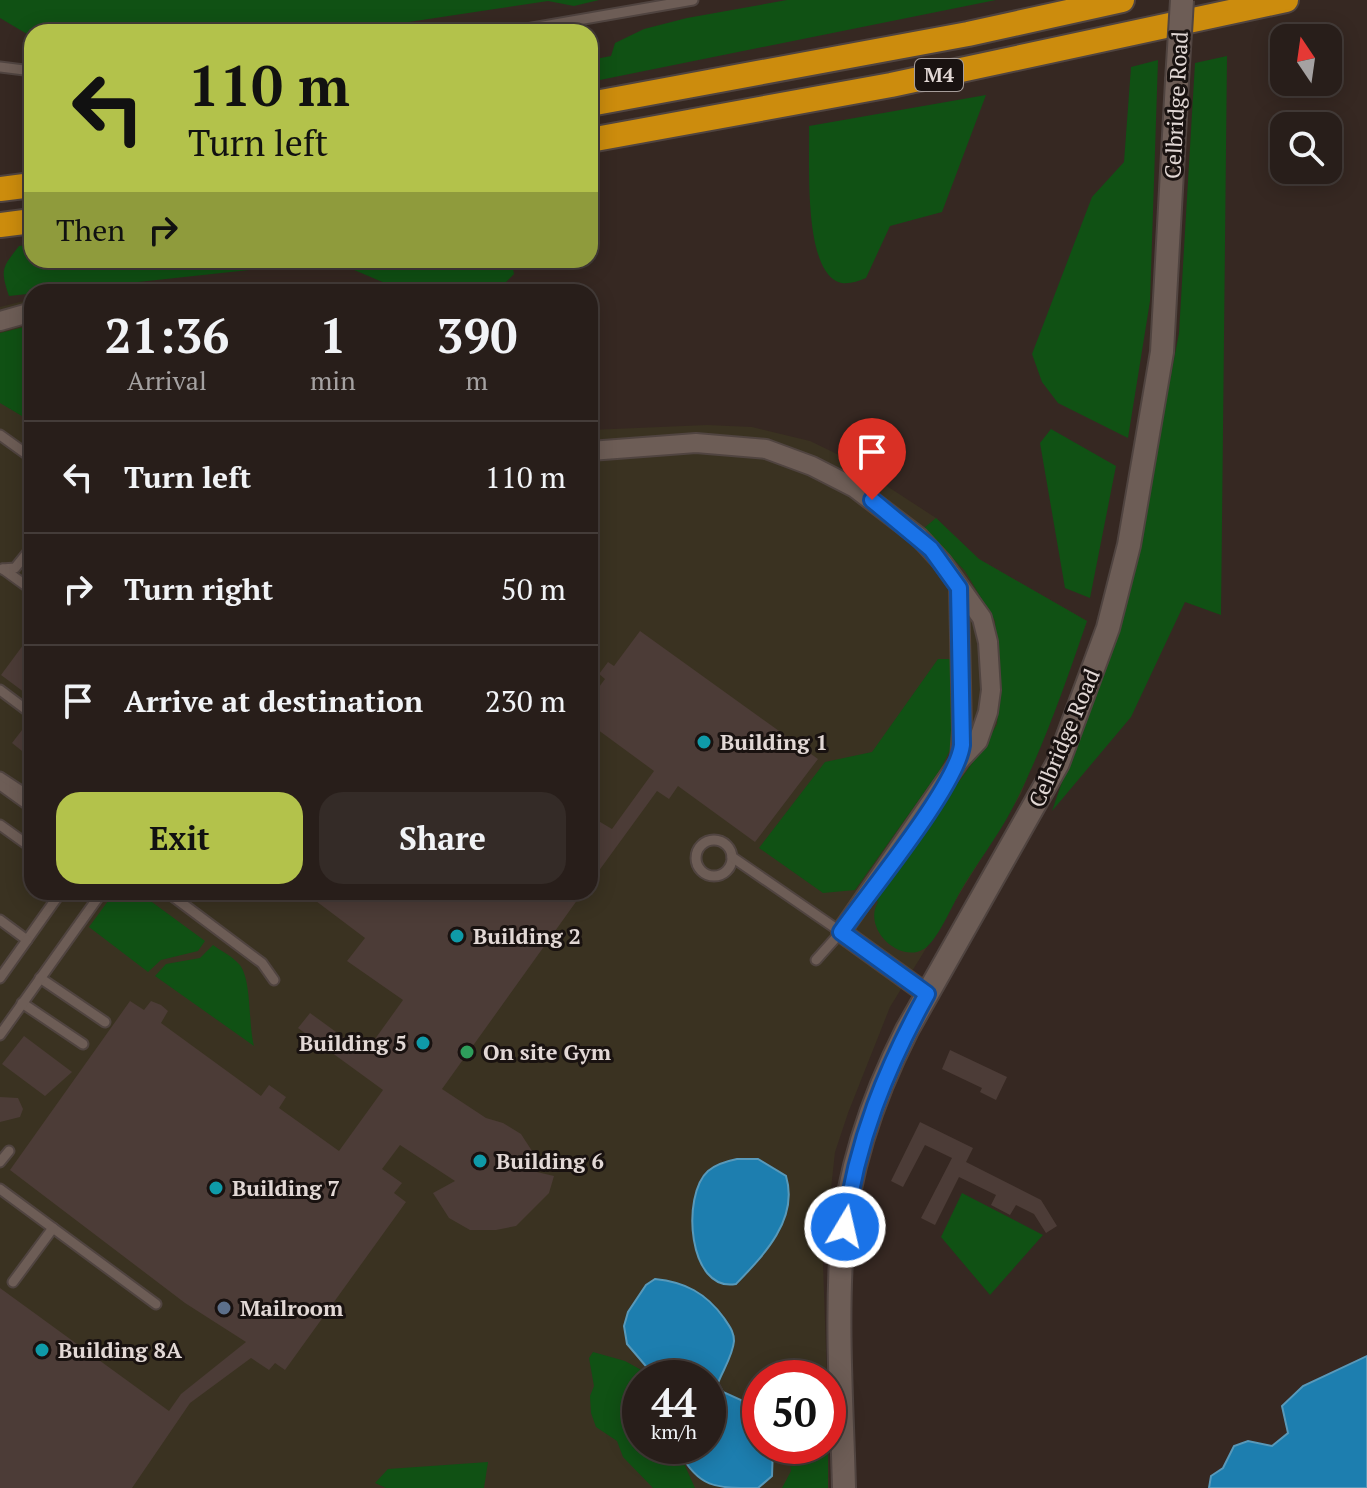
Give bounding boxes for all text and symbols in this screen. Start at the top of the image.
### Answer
north arrow [1270,24,1342,96]
map controls [1270,24,1342,184]
street label: Celbridge Road [1157,30,1194,179]
text: 110 m [188,48,350,122]
icon: left [56,56,160,160]
road number: M4 [915,59,963,91]
button: search [1270,112,1342,184]
text: Turn left [188,119,328,166]
icon: right [141,208,185,252]
text: Then [56,210,125,250]
text: 21:36 [104,303,229,367]
text: 1 [319,303,346,367]
text: 390 [436,303,518,367]
text: Arrival [127,363,207,397]
text: min [310,363,356,397]
text: m [466,363,488,397]
pin [838,418,906,500]
icon: arrive [850,430,894,474]
icon: left [56,455,100,499]
text: Turn left [124,457,251,497]
text: 110 m [485,457,566,497]
icon: right [56,567,100,611]
text: Turn right [124,569,273,609]
text: 50 m [501,569,566,609]
street label: Celbridge Road [1021,664,1106,811]
icon: arrive [56,679,100,723]
text: Arrive at destination [124,681,423,721]
text: 230 m [485,681,566,721]
place label: Building 1 [720,727,828,756]
marker: Building 1 [695,733,713,751]
button: Exit [56,792,303,884]
button: Share [319,792,566,884]
place label: Building 2 [473,921,581,950]
marker: Building 2 [448,927,466,945]
place label: Building 5 [299,1028,407,1057]
marker: Building 5 [414,1034,432,1052]
place label: On site Gym [483,1037,612,1066]
marker: On site Gym [458,1043,476,1061]
place label: Building 6 [496,1146,604,1175]
marker: Building 6 [471,1152,489,1170]
place label: Building 7 [232,1173,340,1202]
marker: Building 7 [207,1179,225,1197]
position arrow [803,1185,887,1269]
place label: Mailroom [240,1293,344,1322]
marker: Mailroom [215,1299,233,1317]
place label: Building 8A [58,1335,183,1364]
marker: Building 8A [33,1341,51,1359]
speed limit sign: 50 [742,1360,846,1464]
text: 44 [651,1375,697,1428]
text: km/h [651,1418,697,1445]

